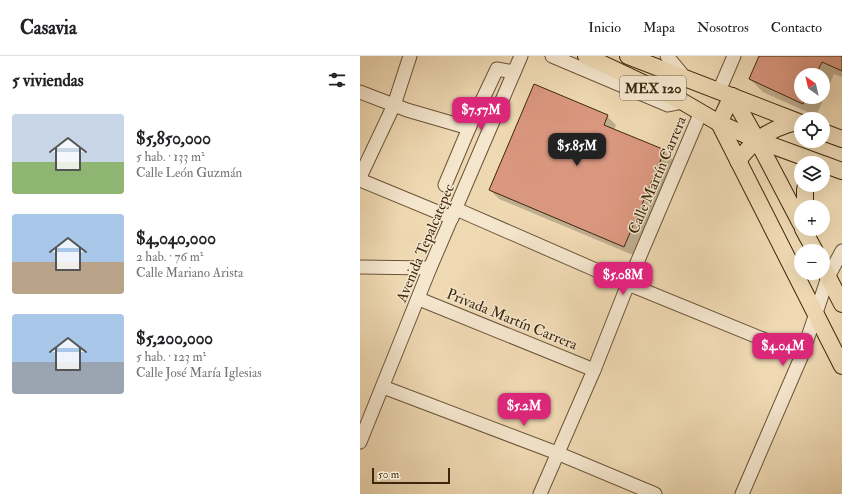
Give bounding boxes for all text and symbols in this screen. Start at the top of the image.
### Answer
text: Casavia [20,16,77,40]
text: Inicio [588,19,621,36]
text: Mapa [643,19,675,36]
text: Nosotros [697,19,749,36]
text: Contacto [771,19,822,36]
north arrow [794,68,830,104]
map controls [794,68,830,280]
icon: filters [326,69,348,91]
text: 5 viviendas [12,70,84,91]
road number: MEX 120 [620,76,686,100]
pin: $7.57M [448,97,514,131]
text: $7.57M [461,102,501,118]
button: locate [794,112,830,148]
street label: Calle Martín Carrera [624,113,691,237]
text: $5,850,000 [136,128,211,149]
icon: home [44,130,92,178]
pin: $5.85M [544,133,610,167]
text: $5.85M [557,138,597,154]
text: 5 hab. · 133 m² [136,149,205,165]
button: layers [794,156,830,192]
text: Calle León Guzmán [136,165,242,181]
street label: Avenida Tepalcatepec [392,181,460,306]
button: + [794,200,830,236]
text: $4,040,000 [136,228,216,249]
icon: home [44,230,92,278]
button: − [794,244,830,280]
text: 2 hab. · 76 m² [136,249,203,265]
pin: $5.08M [590,262,656,296]
text: Calle Mariano Arista [136,265,243,281]
text: $5.08M [603,267,643,283]
street label: Privada Martín Carrera [444,285,581,355]
text: $5,200,000 [136,328,213,349]
icon: home [44,330,92,378]
pin: $4.04M [750,333,816,367]
text: $4.04M [761,338,805,354]
text: 5 hab. · 123 m² [136,349,206,365]
text: Calle José María Iglesias [136,365,262,381]
pin: $5.2M [496,393,552,427]
text: $5.2M [507,398,541,414]
scale bar [372,466,450,485]
text: 50 m [378,468,399,481]

